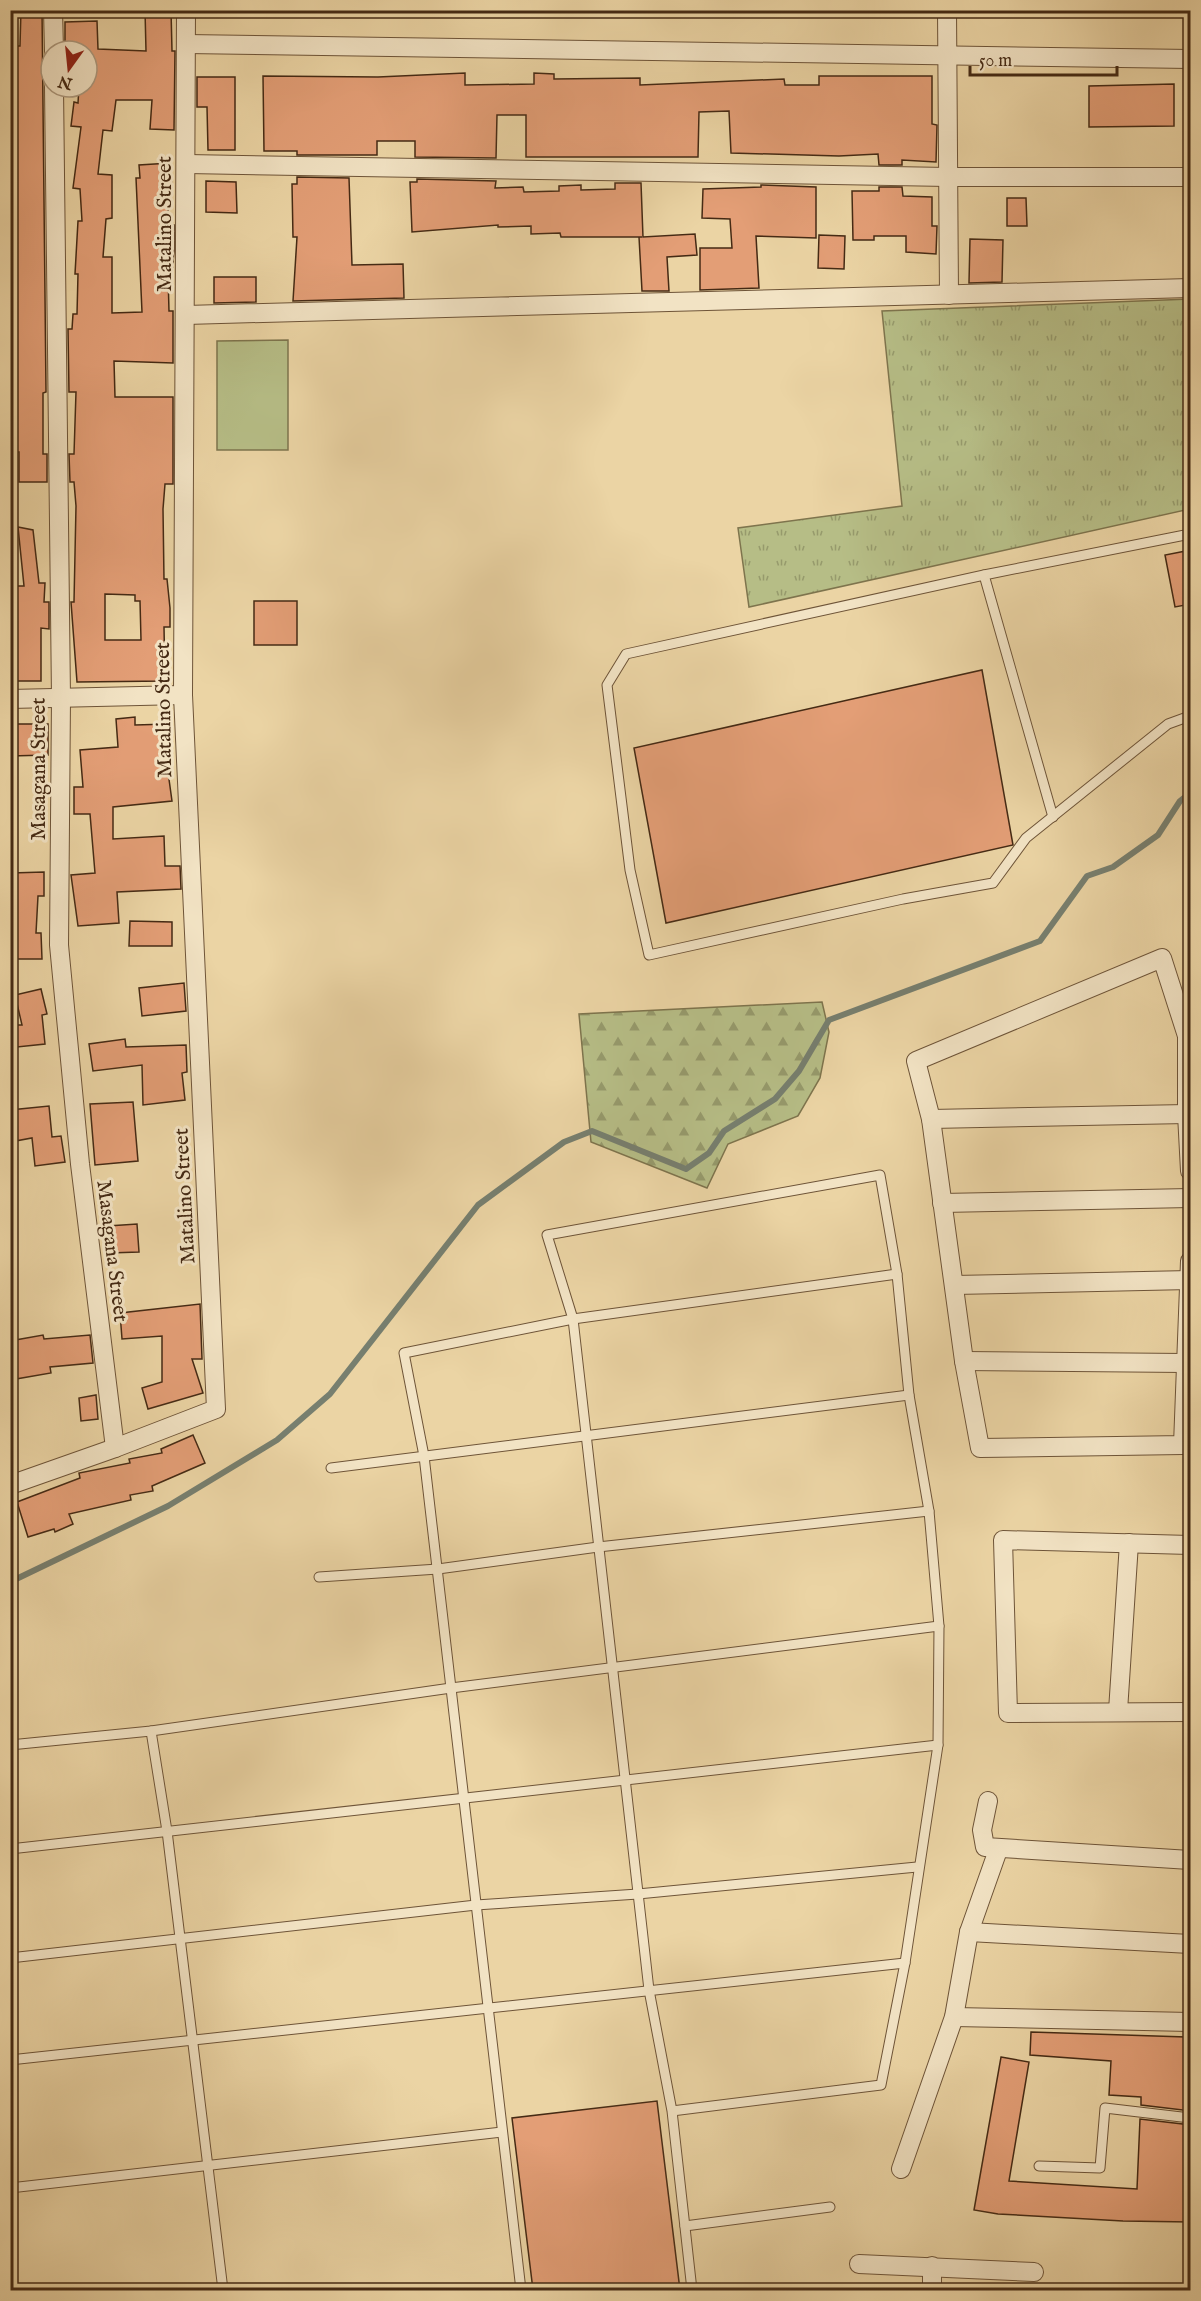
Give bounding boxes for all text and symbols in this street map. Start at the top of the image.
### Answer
north arrow [39,39,99,99]
scale bar [970,39,1117,77]
text: 50 m [979,50,1012,73]
text: N [56,70,76,93]
street label: Matalino Street [152,156,179,292]
street label: Matalino Street [150,642,179,778]
street label: Masagana Street [26,698,53,840]
street label: Matalino Street [168,1127,203,1264]
street label: Masagana Street [89,1179,134,1324]

